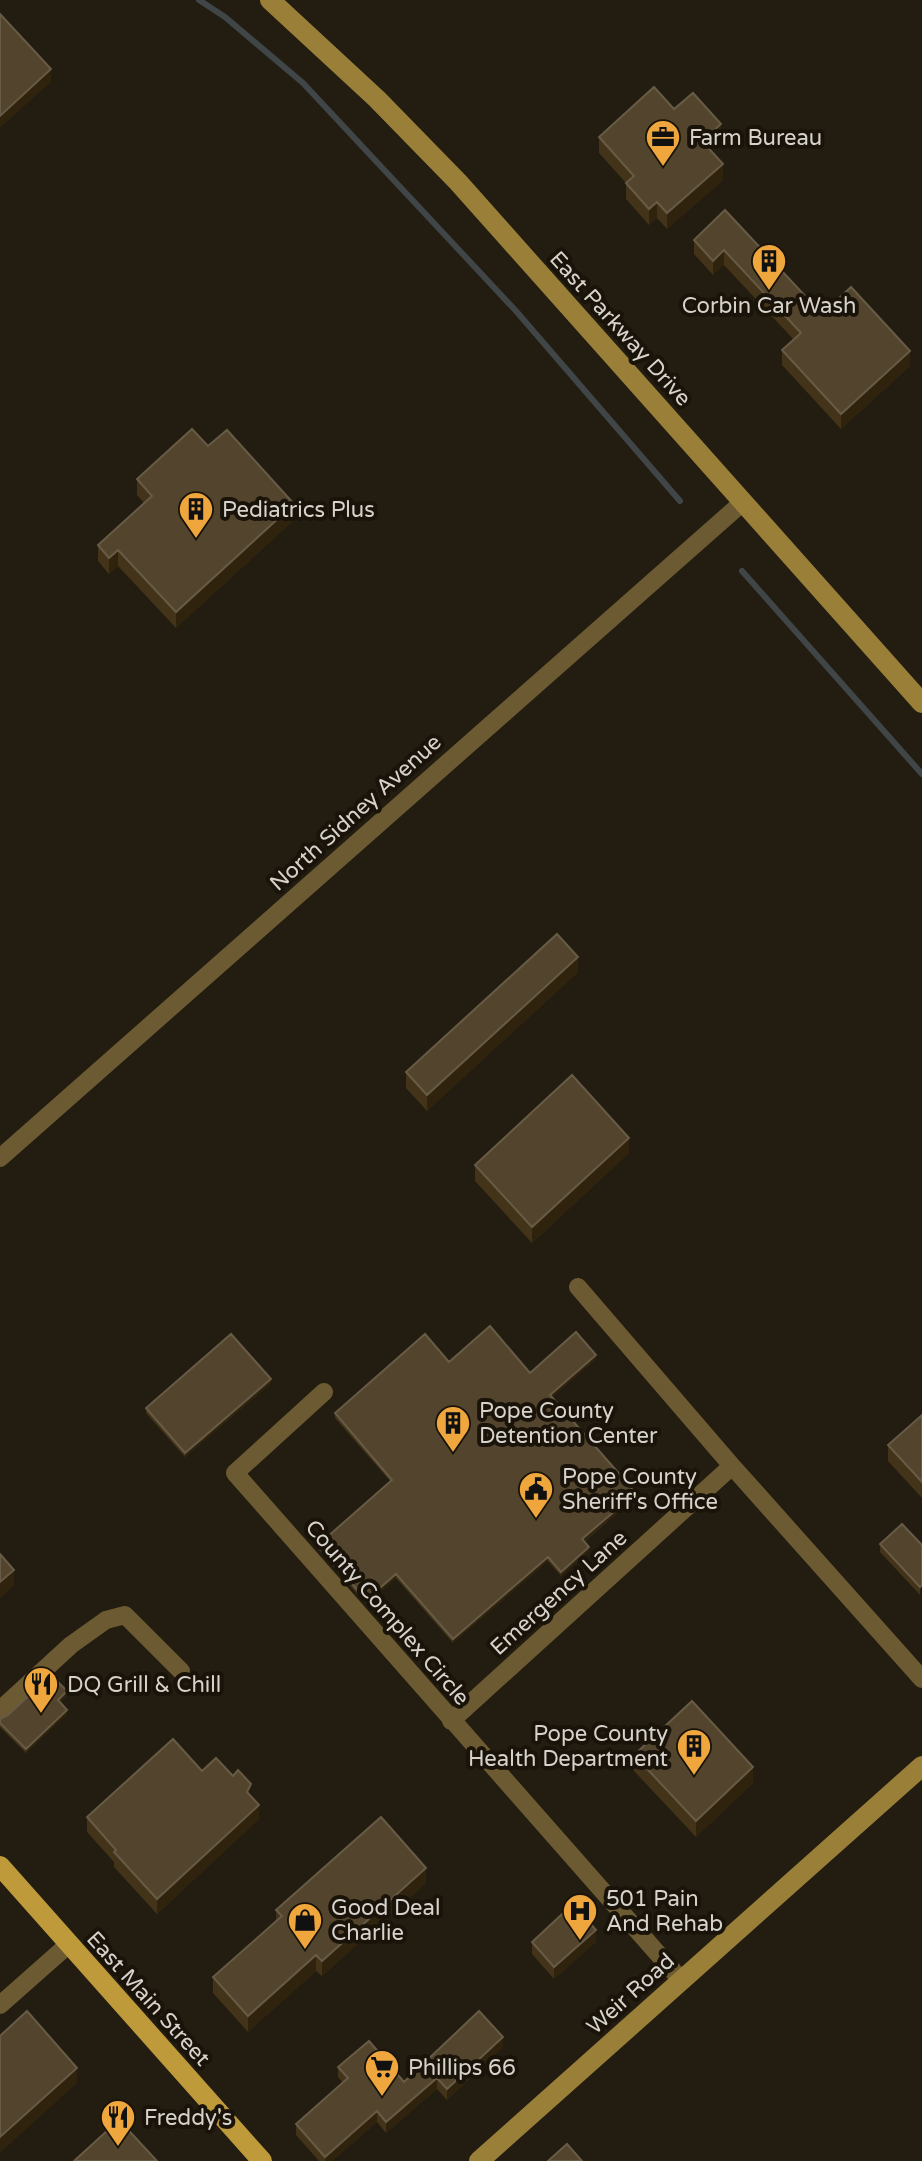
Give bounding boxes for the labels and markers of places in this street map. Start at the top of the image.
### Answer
office icon: Farm Bureau [644,118,682,168]
place label: Farm Bureau [689,125,822,151]
building icon: Corbin Car Wash [750,242,788,292]
place label: Corbin Car Wash [682,293,856,319]
building icon: Pediatrics Plus [177,490,215,540]
place label: Pediatrics Plus [222,497,375,523]
place label: Pope County Detention Center [479,1398,658,1449]
building icon: Pope County Detention Center [434,1404,472,1454]
place label: Pope County Sheriff's Office [562,1464,718,1515]
public building icon: Pope County Sheriff's Office [517,1470,555,1520]
restaurant icon: DQ Grill & Chill [22,1665,60,1715]
place label: DQ Grill & Chill [67,1672,221,1698]
place label: Pope County Health Department [468,1721,668,1772]
building icon: Pope County Health Department [675,1727,713,1777]
place label: 501 Pain And Rehab [606,1886,723,1937]
hospital icon: 501 Pain And Rehab [561,1892,599,1942]
place label: Good Deal Charlie [331,1895,440,1946]
shop icon: Good Deal Charlie [286,1901,324,1951]
supermarket icon: Phillips 66 [363,2048,401,2098]
place label: Phillips 66 [408,2055,516,2081]
restaurant icon: Freddy's [99,2098,137,2148]
place label: Freddy's [144,2105,232,2131]

